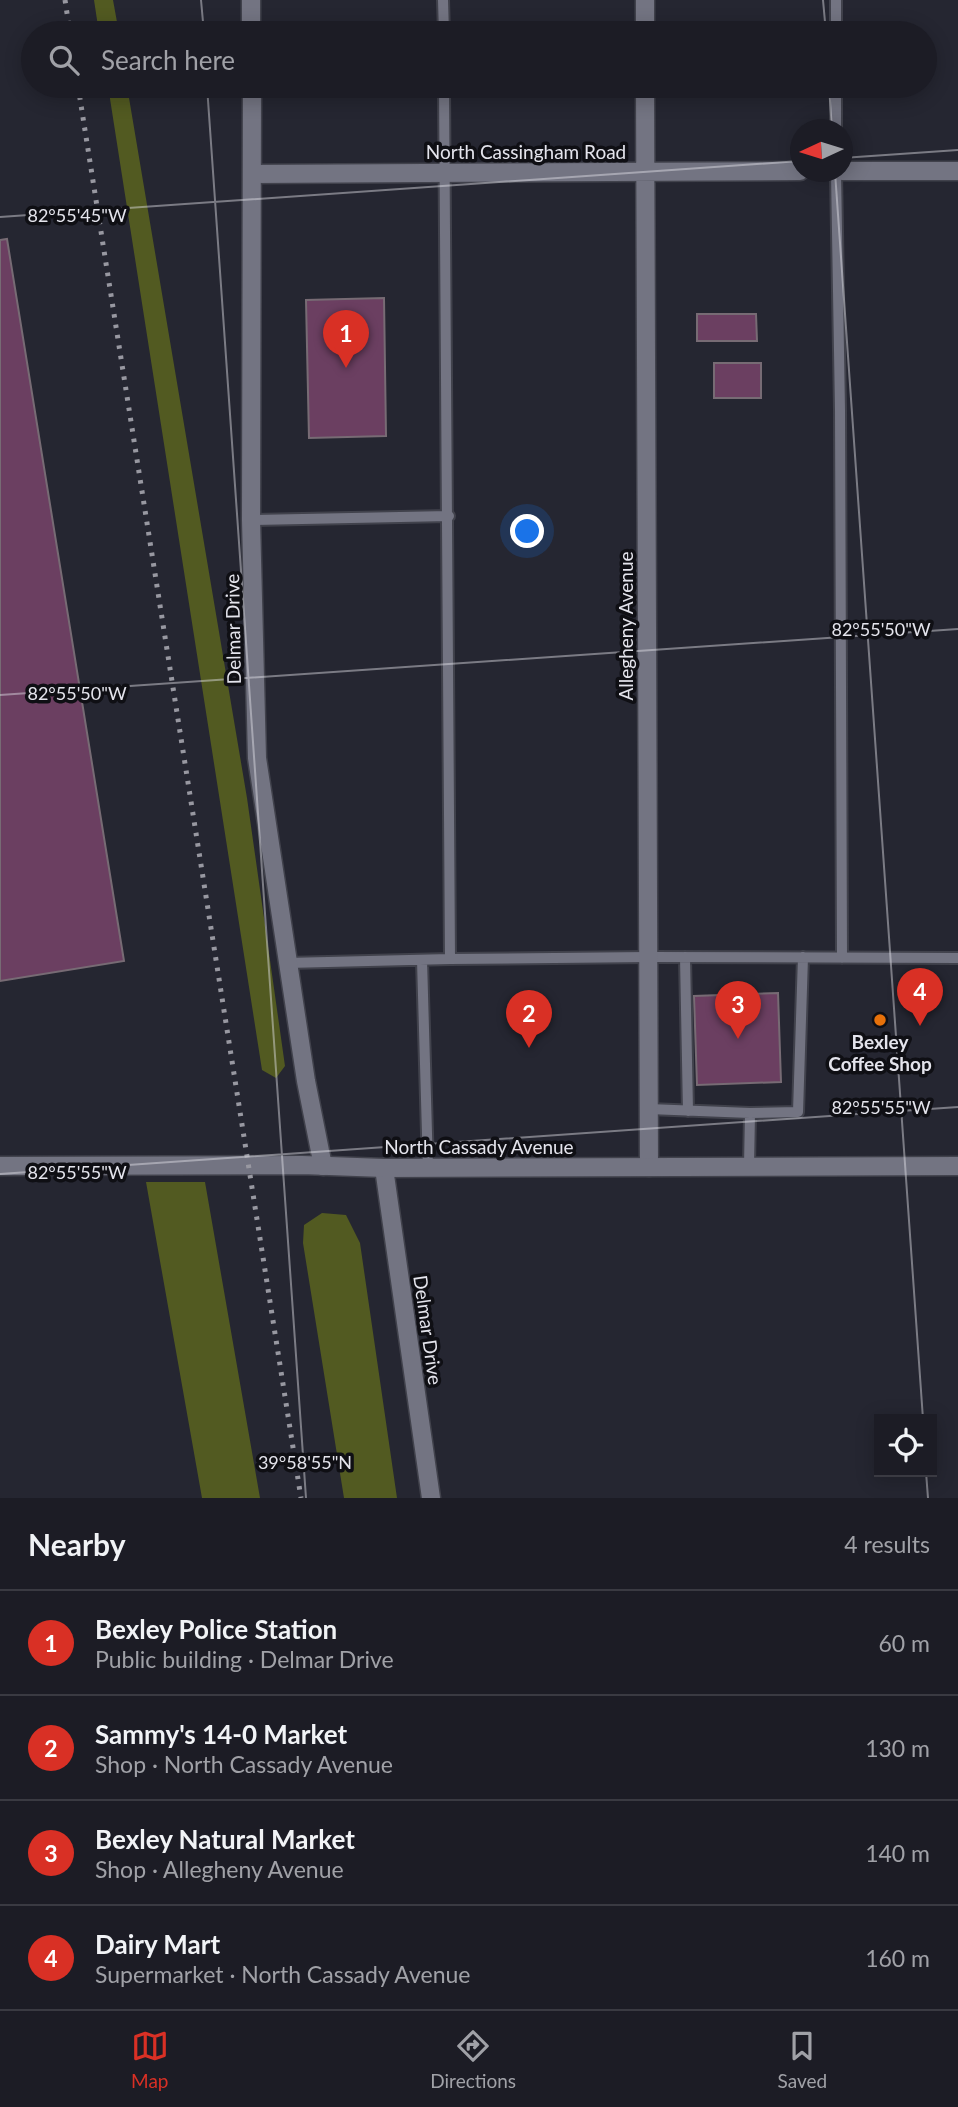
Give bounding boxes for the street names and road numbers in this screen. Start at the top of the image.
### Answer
street label: North Cassingham Road [426,140,626,163]
street label: Allegheny Avenue [614,551,637,701]
street label: Delmar Drive [220,574,245,684]
street label: North Cassady Avenue [384,1135,574,1158]
street label: Delmar Drive [409,1274,448,1386]

